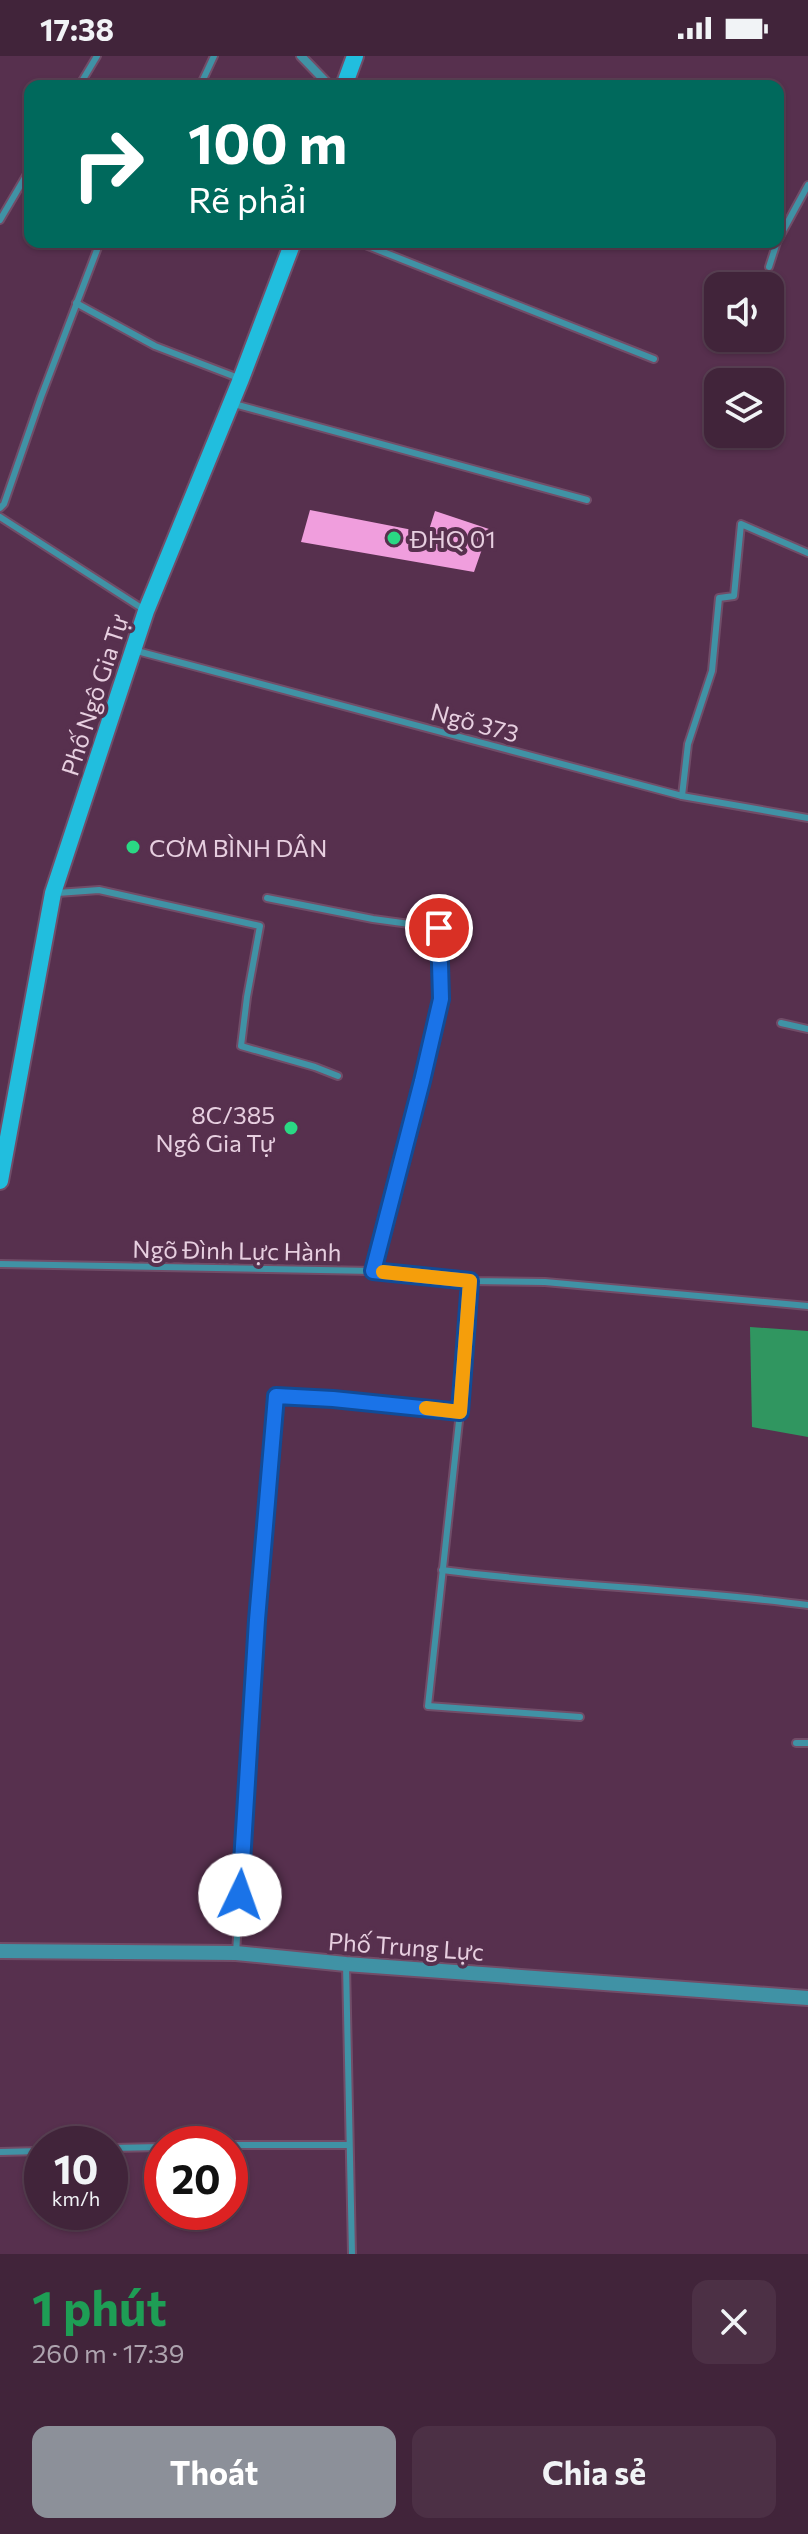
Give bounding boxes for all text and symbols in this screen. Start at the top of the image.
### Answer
text: 17:38 [40,10,114,47]
text: 100 m [188,107,347,176]
icon: right [56,112,160,216]
text: Rẽ phải [188,176,307,220]
map controls [704,272,784,448]
button: sound [704,272,784,352]
button: layers [704,368,784,448]
place label: ĐHQ 01 [409,524,496,553]
marker: ĐHQ 01 [385,529,403,547]
street label: Phố Ngô Gia Tự [54,610,134,779]
street label: Ngõ 373 [428,696,522,748]
place label: CƠM BÌNH DÂN [149,833,327,862]
marker: CƠM BÌNH DÂN [124,838,142,856]
pin [405,894,473,962]
icon: arrive [417,906,461,950]
place label: 8C/385 Ngô Gia Tự [156,1100,276,1157]
marker: 8C/385 Ngô Gia Tự [282,1119,300,1137]
street label: Ngõ Đình Lực Hành [132,1234,342,1266]
position arrow [198,1853,282,1937]
street label: Phố Trung Lực [327,1926,485,1966]
speed limit sign: 20 [144,2126,248,2230]
text: 10 [54,2143,98,2192]
text: km/h [52,2186,100,2210]
text: 1 phút [32,2277,167,2336]
button: close [692,2280,776,2364]
text: 260 m · 17:39 [32,2337,184,2368]
button: Thoát [32,2426,396,2518]
button: Chia sẻ [412,2426,776,2518]

